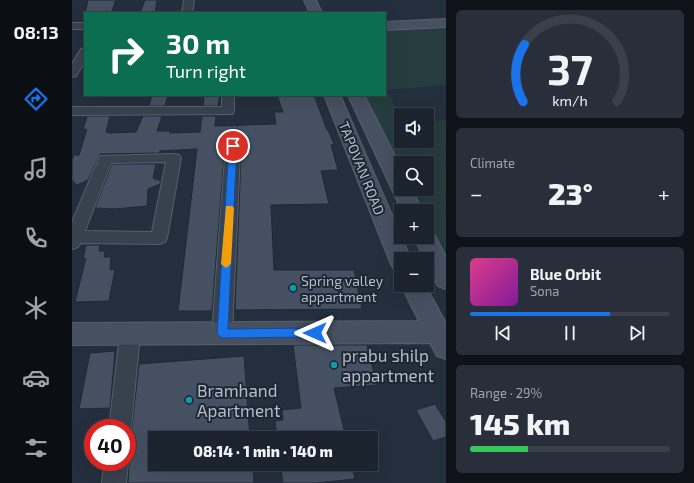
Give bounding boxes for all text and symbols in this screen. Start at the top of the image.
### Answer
text: 08:13 [13,21,59,43]
text: 30 m [166,26,230,60]
icon: right [100,28,152,80]
text: 37 [547,43,593,93]
text: Turn right [166,60,246,82]
icon: directions [22,85,50,113]
text: km/h [552,92,588,109]
map controls [394,108,434,292]
button: sound [394,108,434,148]
street label: TAPOVAN ROAD [336,119,388,217]
pin [216,129,250,163]
icon: arrive [222,135,244,157]
icon: music [22,155,50,183]
text: Climate [470,155,515,171]
button: search [394,156,434,196]
text: 23° [548,175,593,211]
text: − [470,180,483,206]
text: + [658,180,670,206]
button: + [394,204,434,244]
icon: phone [22,224,50,252]
button: − [394,252,434,292]
text: Blue Orbit [530,265,601,283]
place label: Spring valley appartment [301,272,384,305]
marker: Spring valley appartment [288,283,298,293]
text: Sona [530,283,559,299]
icon: climate [22,294,50,322]
position arrow [294,312,336,354]
icon: previous [492,322,514,344]
icon: pause [559,322,581,344]
icon: next [626,322,648,344]
place label: prabu shilp appartment [342,345,435,386]
marker: prabu shilp appartment [329,360,339,370]
icon: car [22,364,50,392]
place label: Bramhand Apartment [197,380,281,421]
text: Range · 29% [470,385,542,401]
marker: Bramhand Apartment [184,395,194,405]
text: 145 km [470,405,570,441]
speed limit sign: 40 [84,419,136,471]
icon: filters [22,434,50,462]
text: 08:14 · 1 min · 140 m [193,442,333,460]

